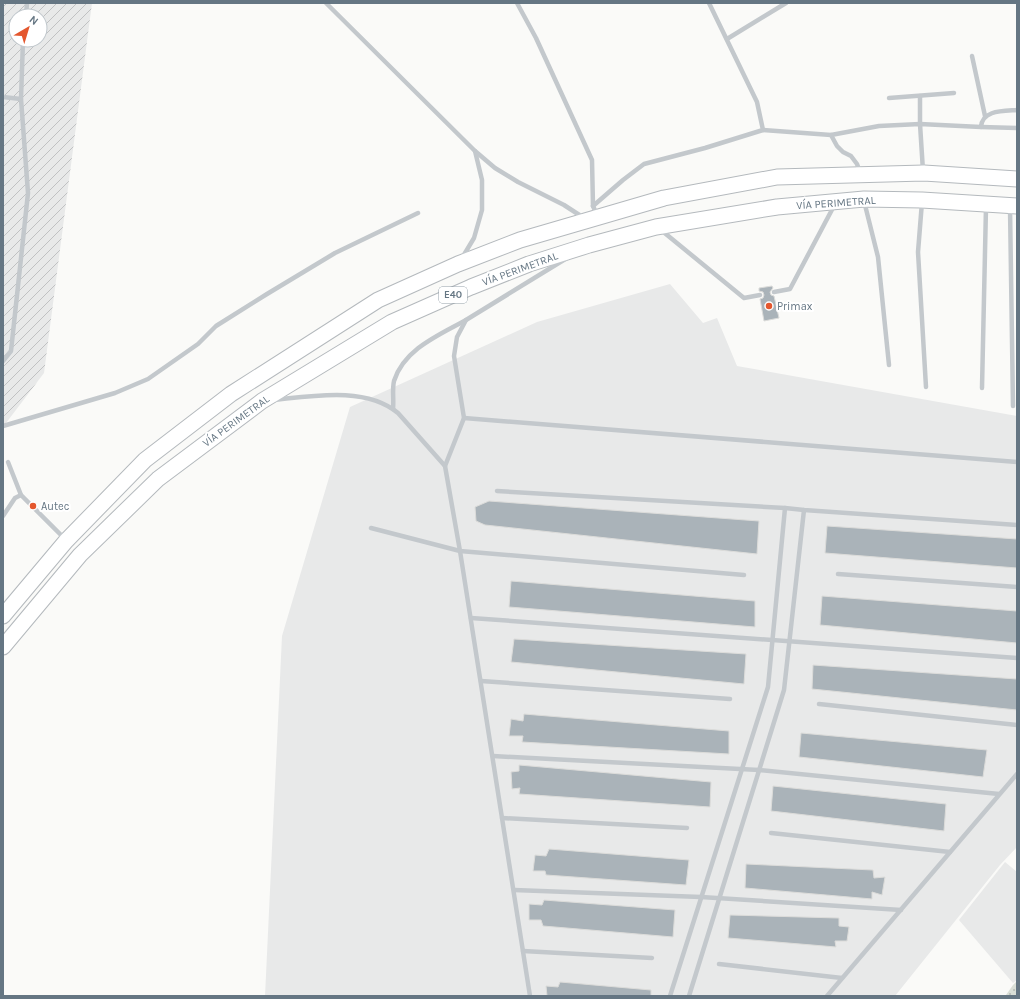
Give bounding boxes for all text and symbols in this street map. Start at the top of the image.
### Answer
north arrow [8,8,48,48]
text: N [27,13,41,28]
street label: VÍA PERIMETRAL [796,192,877,212]
street label: VÍA PERIMETRAL [480,247,560,289]
road number: E40 [439,287,467,303]
place label: Primax [777,300,813,313]
marker: Primax [764,301,774,311]
street label: VÍA PERIMETRAL [199,390,273,450]
place label: Autec [41,500,70,513]
marker: Autec [28,501,38,511]

